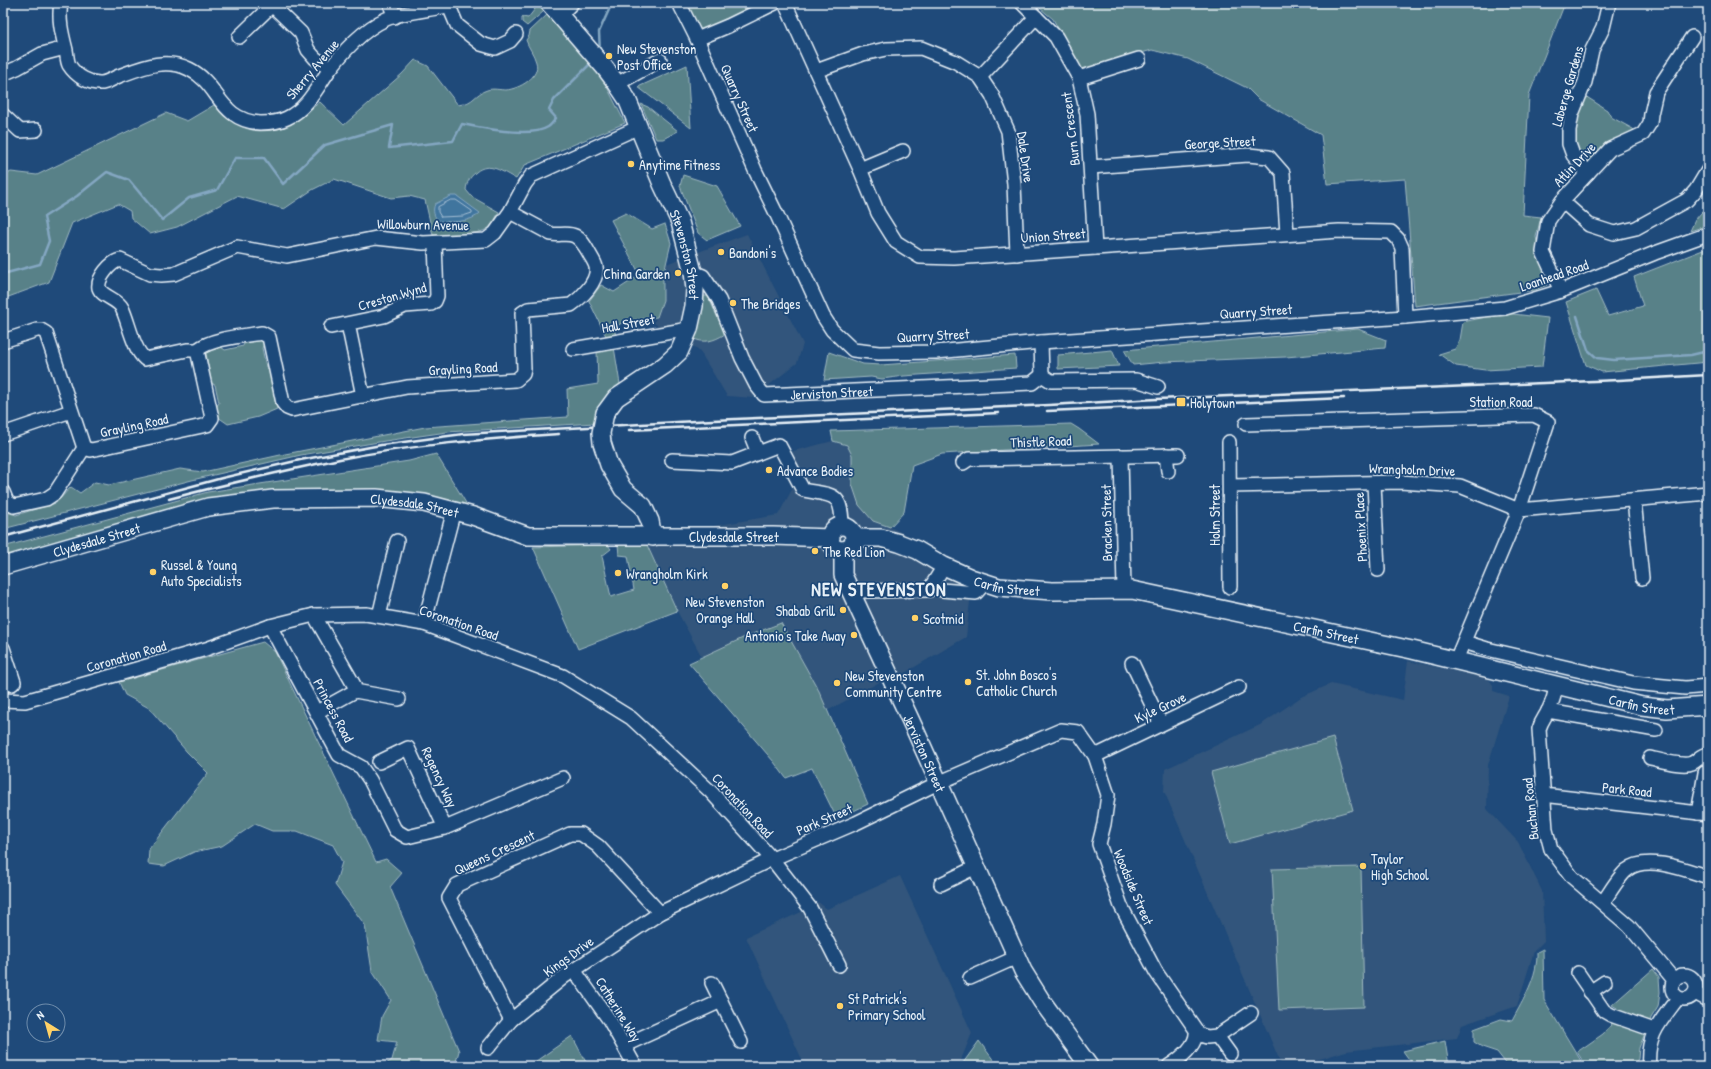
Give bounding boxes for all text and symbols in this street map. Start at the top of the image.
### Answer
street label: Sherry Avenue [281,34,344,104]
place label: New Stevenston Post Office [617,39,696,74]
street label: Laberge Gardens [1546,44,1589,129]
marker: New Stevenston Post Office [604,51,614,61]
street label: Quarry Street [716,61,764,136]
street label: Burn Crescent [1056,91,1084,167]
street label: Dale Drive [1013,130,1039,184]
street label: George Street [1184,131,1256,154]
street label: Atlin Drive [1548,137,1600,190]
place label: Anytime Fitness [639,155,720,175]
marker: Anytime Fitness [626,159,636,169]
street label: Stevenston Street [666,206,705,300]
street label: Willowburn Avenue [377,214,469,234]
street label: Union Street [1020,223,1086,247]
place label: Bandoni's [729,243,776,262]
marker: Bandoni's [716,247,726,257]
street label: Loanhead Road [1517,254,1591,296]
place label: China Garden [603,264,670,283]
marker: China Garden [673,268,683,278]
street label: Creston Wynd [356,277,429,316]
place label: The Bridges [741,294,801,314]
marker: The Bridges [728,298,738,308]
street label: Quarry Street [1219,299,1293,324]
street label: Hall Street [600,309,656,337]
street label: Quarry Street [896,324,970,347]
street label: Grayling Road [428,357,499,380]
street label: Jerviston Street [790,381,874,403]
street label: Station Road [1470,392,1533,411]
place label: Holytown [1190,393,1235,413]
marker: Holytown [1175,396,1187,408]
street label: Grayling Road [98,408,171,442]
street label: Thistle Road [1010,430,1072,452]
street label: Wrangholm Drive [1368,458,1456,481]
place label: Advance Bodies [777,461,853,480]
marker: Advance Bodies [764,465,774,475]
street label: Bracken Street [1096,484,1116,562]
street label: Holm Street [1205,484,1224,546]
street label: Clydesdale Street [370,488,461,521]
street label: Phoenix Place [1349,491,1371,562]
street label: Clydesdale Street [50,518,142,561]
street label: Clydesdale Street [689,527,779,547]
place label: The Red Lion [823,542,885,561]
marker: The Red Lion [810,546,820,556]
place label: Russel & Young Auto Specialists [161,555,242,591]
place label: Wrangholm Kirk [626,564,708,584]
marker: Russel & Young Auto Specialists [148,567,158,577]
marker: Wrangholm Kirk [613,568,623,578]
street label: Carfin Street [972,570,1041,600]
district label: NEW STEVENSTON [811,577,947,602]
marker: New Stevenston Orange Hall [720,581,730,591]
place label: New Stevenston Orange Hall [685,592,765,628]
street label: Coronation Road [417,600,501,645]
place label: Shabab Grill [776,601,836,620]
marker: Shabab Grill [838,605,848,615]
place label: Scotmid [923,609,964,628]
marker: Scotmid [910,613,920,623]
street label: Carfin Street [1292,615,1361,648]
place label: Antonio's Take Away [745,626,846,646]
marker: Antonio's Take Away [849,630,859,640]
street label: Coronation Road [84,635,169,676]
place label: St. John Bosco's Catholic Church [976,665,1057,700]
place label: New Stevenston Community Centre [845,666,942,702]
street label: Princess Road [309,675,359,746]
marker: St. John Bosco's Catholic Church [963,677,973,687]
marker: New Stevenston Community Centre [832,678,842,688]
street label: Kyle Grove [1131,687,1190,728]
street label: Carfin Street [1607,689,1675,719]
street label: Jerviston Street [900,711,951,795]
street label: Regency Way [417,744,462,811]
street label: Coronation Road [708,768,778,842]
street label: Buchan Road [1517,777,1543,841]
street label: Park Road [1601,777,1653,801]
street label: Park Street [793,799,855,839]
street label: Queens Crescent [451,825,538,879]
street label: Woodside Street [1109,846,1159,928]
place label: Taylor High School [1371,849,1429,885]
marker: Taylor High School [1358,861,1368,871]
street label: Kings Drive [539,931,598,982]
street label: Catherine Way [591,973,646,1046]
place label: St Patrick's Primary School [848,989,926,1025]
marker: St Patrick's Primary School [835,1001,845,1011]
north arrow [26,1003,66,1043]
text: N [33,1008,47,1022]

